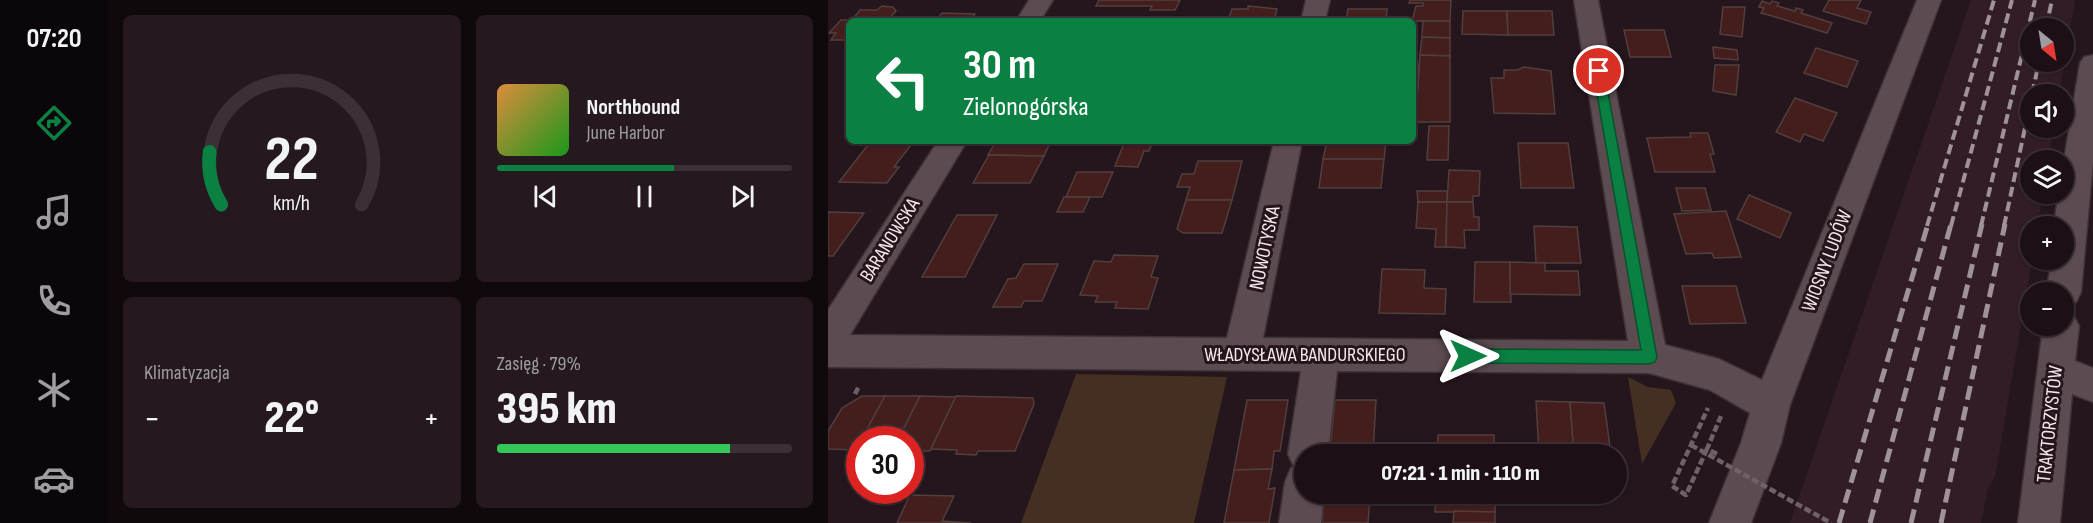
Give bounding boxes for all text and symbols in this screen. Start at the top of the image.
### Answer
north arrow [2020,18,2074,72]
map controls [2020,18,2074,336]
text: 07:20 [26,23,82,55]
text: 30 m [963,40,1036,91]
icon: left [864,42,942,120]
pin [1573,45,1624,96]
icon: arrive [1582,54,1615,87]
button: sound [2020,84,2074,138]
text: Zielonogórska [963,91,1089,123]
text: Northbound [587,94,680,121]
icon: directions [33,102,75,144]
text: June Harbor [587,121,665,145]
text: 22 [264,124,319,199]
button: layers [2020,150,2074,204]
icon: previous [529,180,562,213]
icon: pause [628,180,661,213]
icon: next [726,180,759,213]
icon: music [33,191,75,233]
text: km/h [273,192,310,217]
street label: BARANOWSKA [855,193,925,286]
street label: NOWOTYSKA [1244,204,1286,292]
street label: WIOSNY LUDÓW [1797,207,1857,315]
button: + [2020,216,2074,270]
icon: phone [33,280,75,322]
button: − [2020,282,2074,336]
position arrow [1436,324,1500,388]
street label: WŁADYSŁAWA BANDURSKIEGO [1204,343,1406,367]
text: Zasięg · 79% [497,352,581,376]
text: Klimatyzacja [144,361,230,385]
street label: TRAKTORZYSTÓW [2032,364,2068,484]
icon: climate [33,369,75,411]
text: 395 km [497,382,617,437]
text: 22° [264,391,319,446]
text: − [144,399,160,439]
text: + [423,399,439,439]
speed limit sign: 30 [846,426,924,504]
icon: car [33,458,75,500]
text: 07:21 · 1 min · 110 m [1381,460,1540,487]

